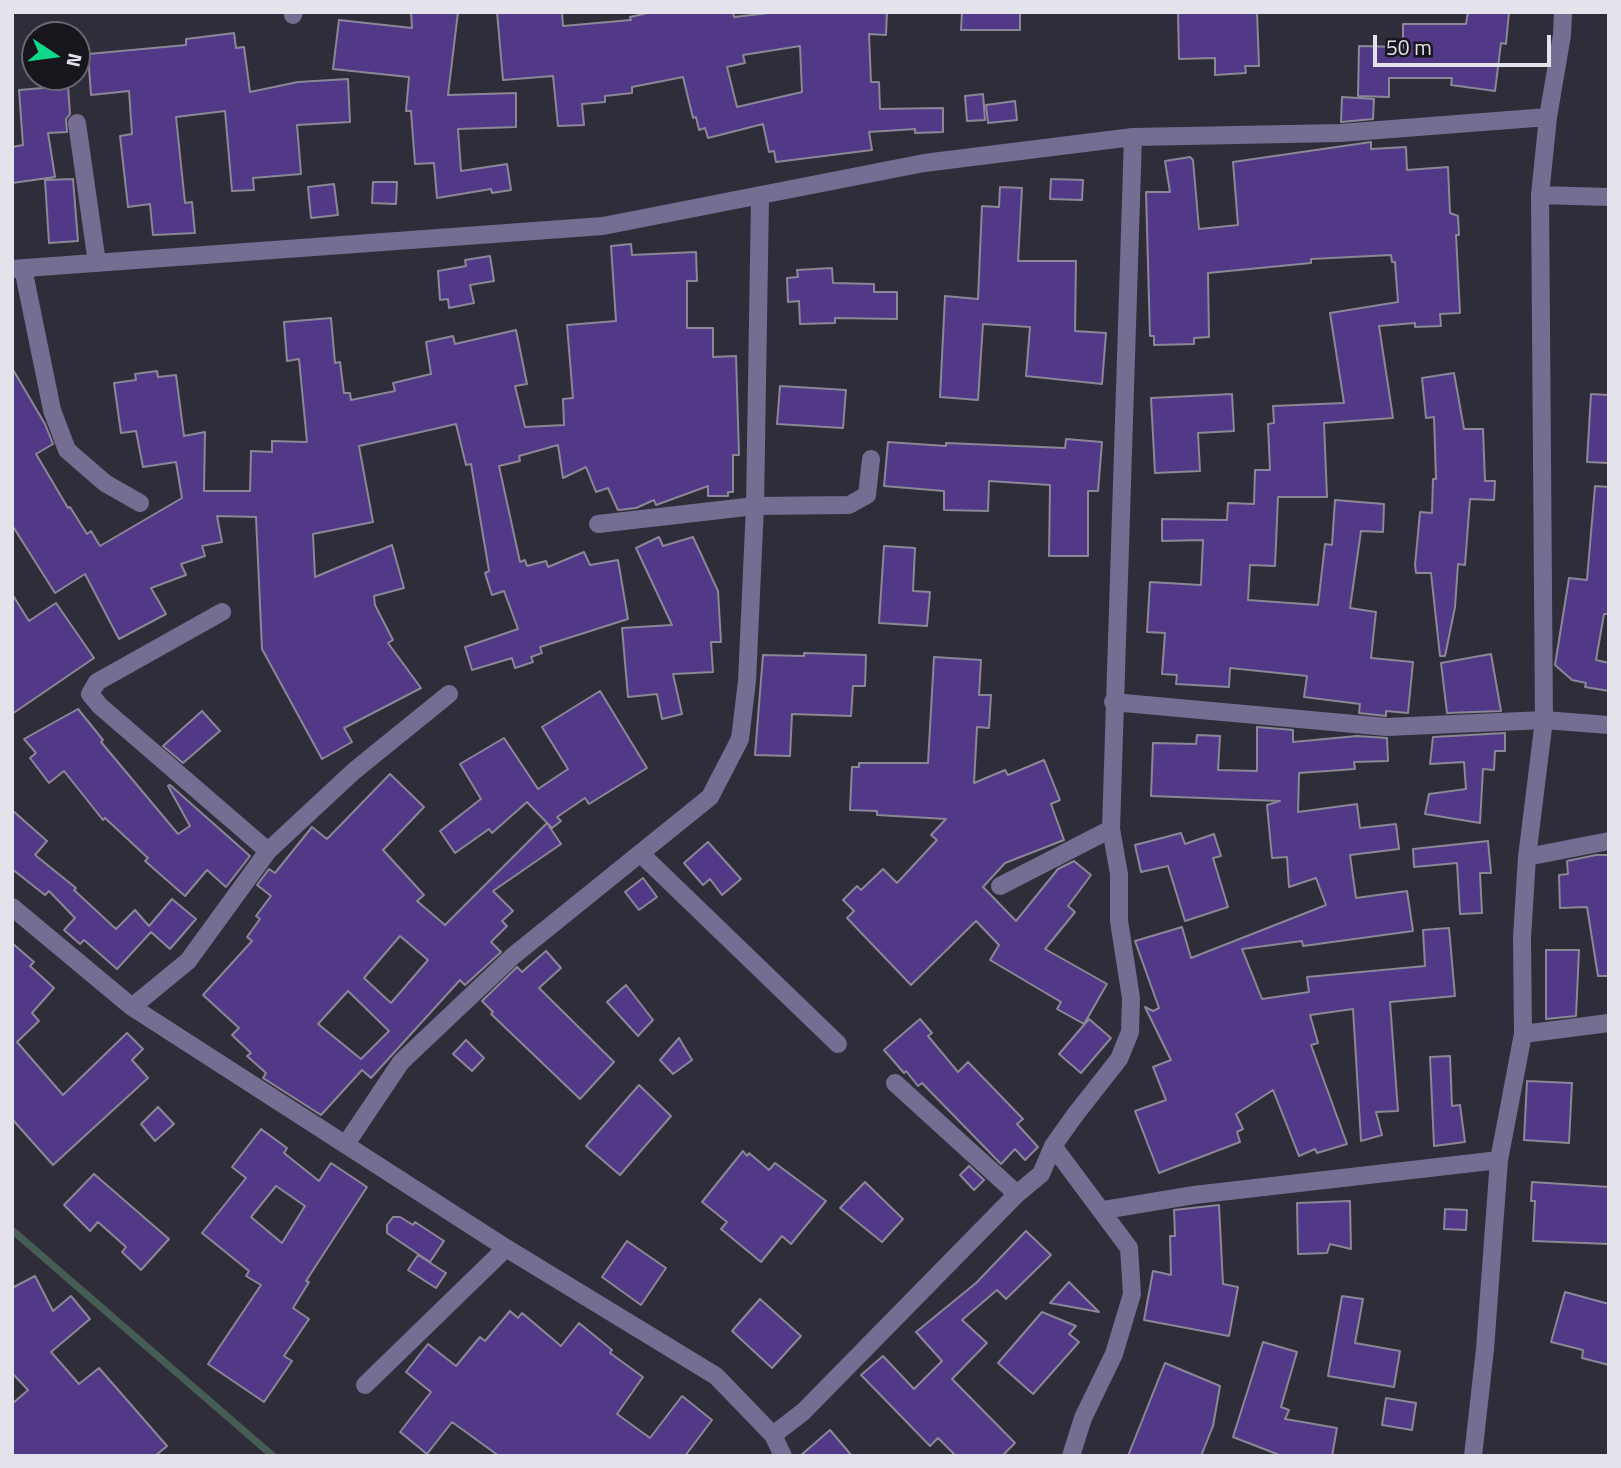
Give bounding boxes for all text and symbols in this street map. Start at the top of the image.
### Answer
north arrow [21,21,91,91]
scale bar [1376,21,1554,65]
text: 50 m [1386,31,1432,63]
text: N [59,51,91,70]

